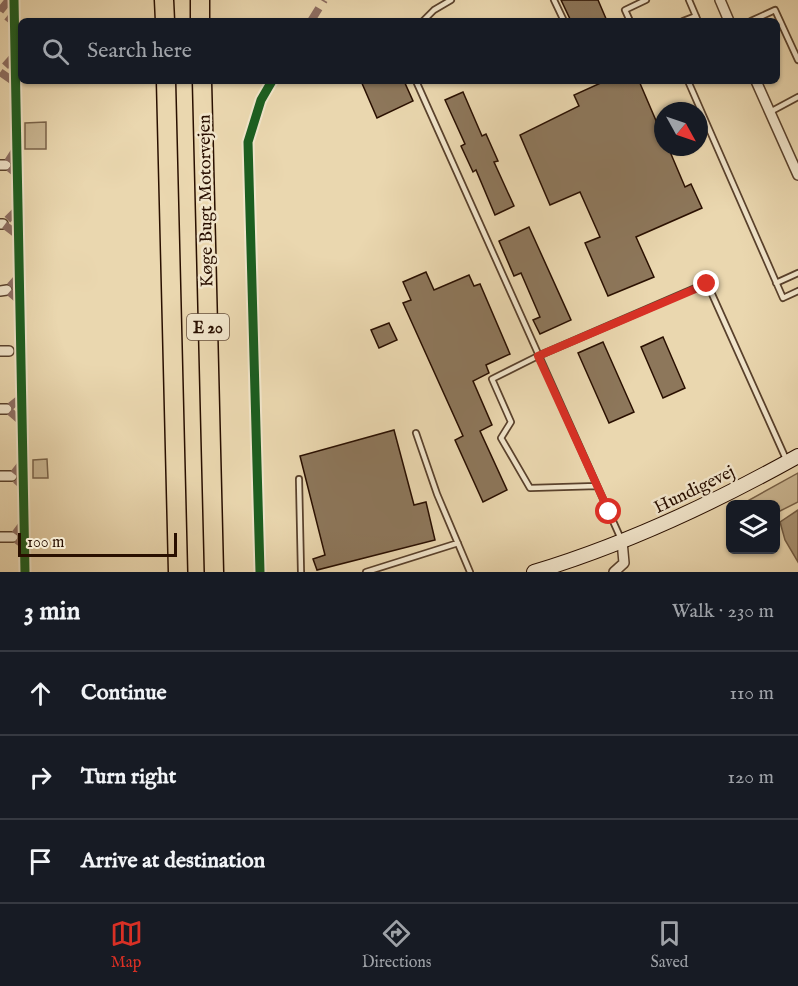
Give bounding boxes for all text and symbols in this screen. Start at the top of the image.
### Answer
search box [18,18,780,84]
icon: search [39,35,72,68]
text: Search here [87,37,192,65]
north arrow [654,102,708,156]
street label: Køge Bugt Motorvejen [193,114,220,288]
route end [693,270,719,296]
road number: E 20 [187,314,229,340]
street label: Hundigevej [651,461,739,520]
route start [595,498,621,524]
map controls [726,500,780,554]
button: layers [726,500,780,554]
scale bar [18,530,177,558]
text: 100 m [27,533,64,553]
text: 3 min [24,595,80,628]
text: Walk · 230 m [672,599,774,624]
icon: ahead [24,677,57,710]
text: Continue [81,679,167,707]
text: 110 m [730,681,774,706]
icon: right [24,761,57,794]
text: Turn right [81,763,176,791]
text: 120 m [728,765,774,790]
icon: arrive [24,845,57,878]
text: Arrive at destination [81,847,265,875]
tab: Map [110,917,143,973]
tab: Directions [362,917,431,973]
tab: Saved [651,917,688,973]

